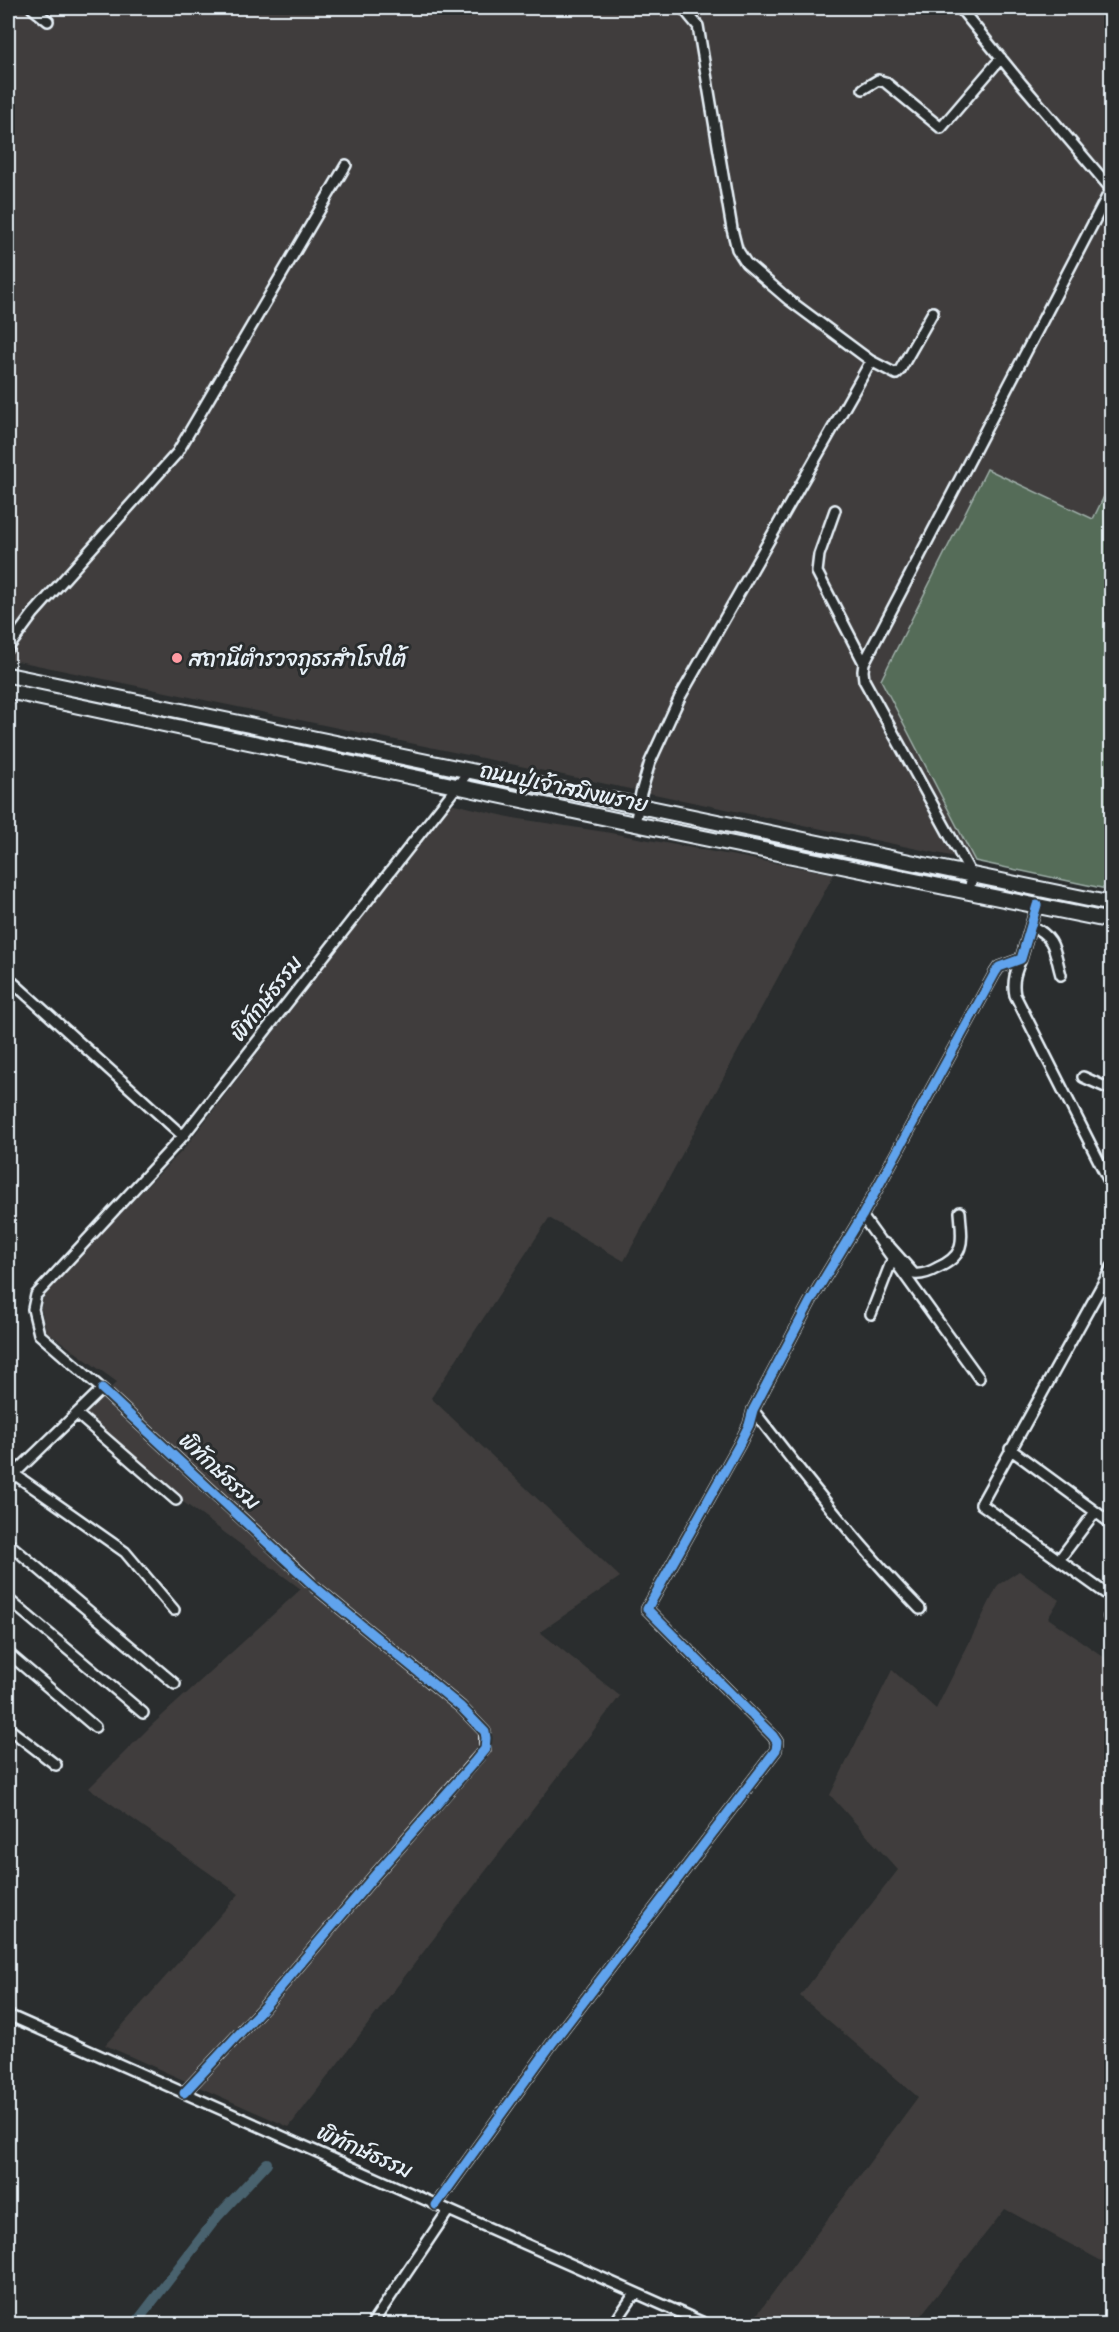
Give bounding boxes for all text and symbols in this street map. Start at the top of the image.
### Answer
place label: สถานีตำรวจภูธรสำโรงใต้ [188,639,409,678]
marker: สถานีตำรวจภูธรสำโรงใต้ [170,651,184,665]
street label: ถนนปู่เจ้าสมิงพราย [476,750,652,824]
street label: พิทักษ์ธรรม [219,946,313,1050]
street label: พิทักษ์ธรรม [170,1422,271,1520]
street label: พิทักษ์ธรรม [311,2113,420,2190]

